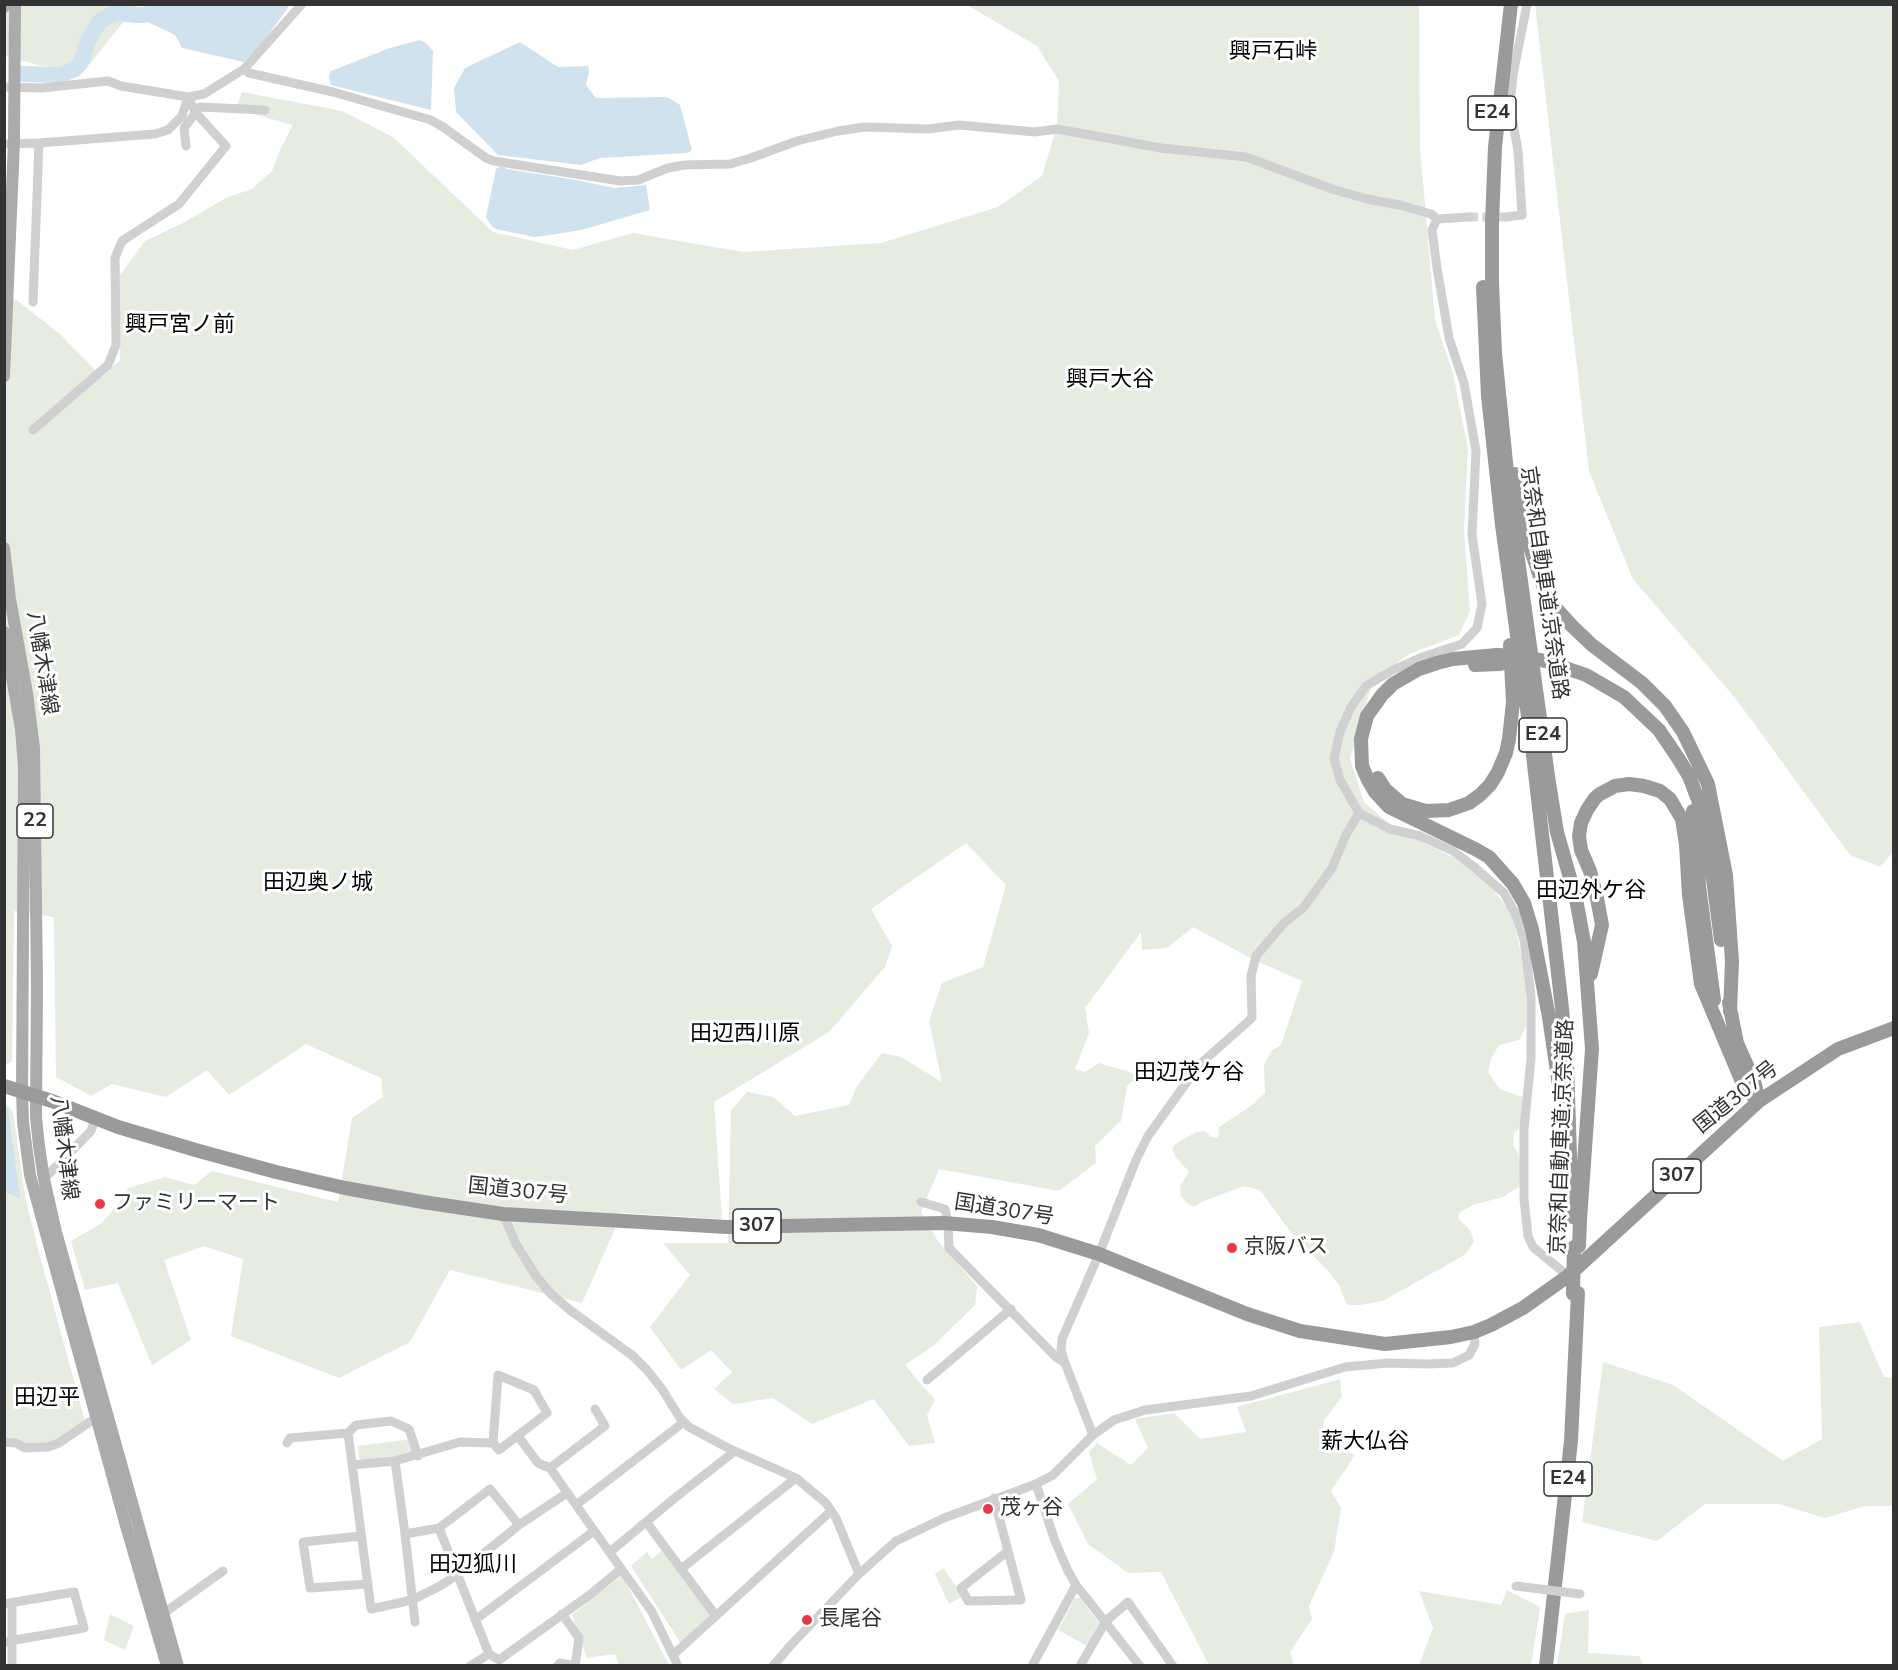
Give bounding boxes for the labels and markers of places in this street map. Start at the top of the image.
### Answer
place label: ファミリーマート [112,1191,280,1217]
marker: ファミリーマート [93,1197,107,1211]
place label: 京阪バス [1244,1235,1328,1261]
marker: 京阪バス [1225,1241,1239,1255]
place label: 茂ヶ谷 [1000,1496,1063,1522]
marker: 茂ヶ谷 [981,1502,995,1516]
place label: 長尾谷 [819,1607,882,1633]
marker: 長尾谷 [800,1613,814,1627]

